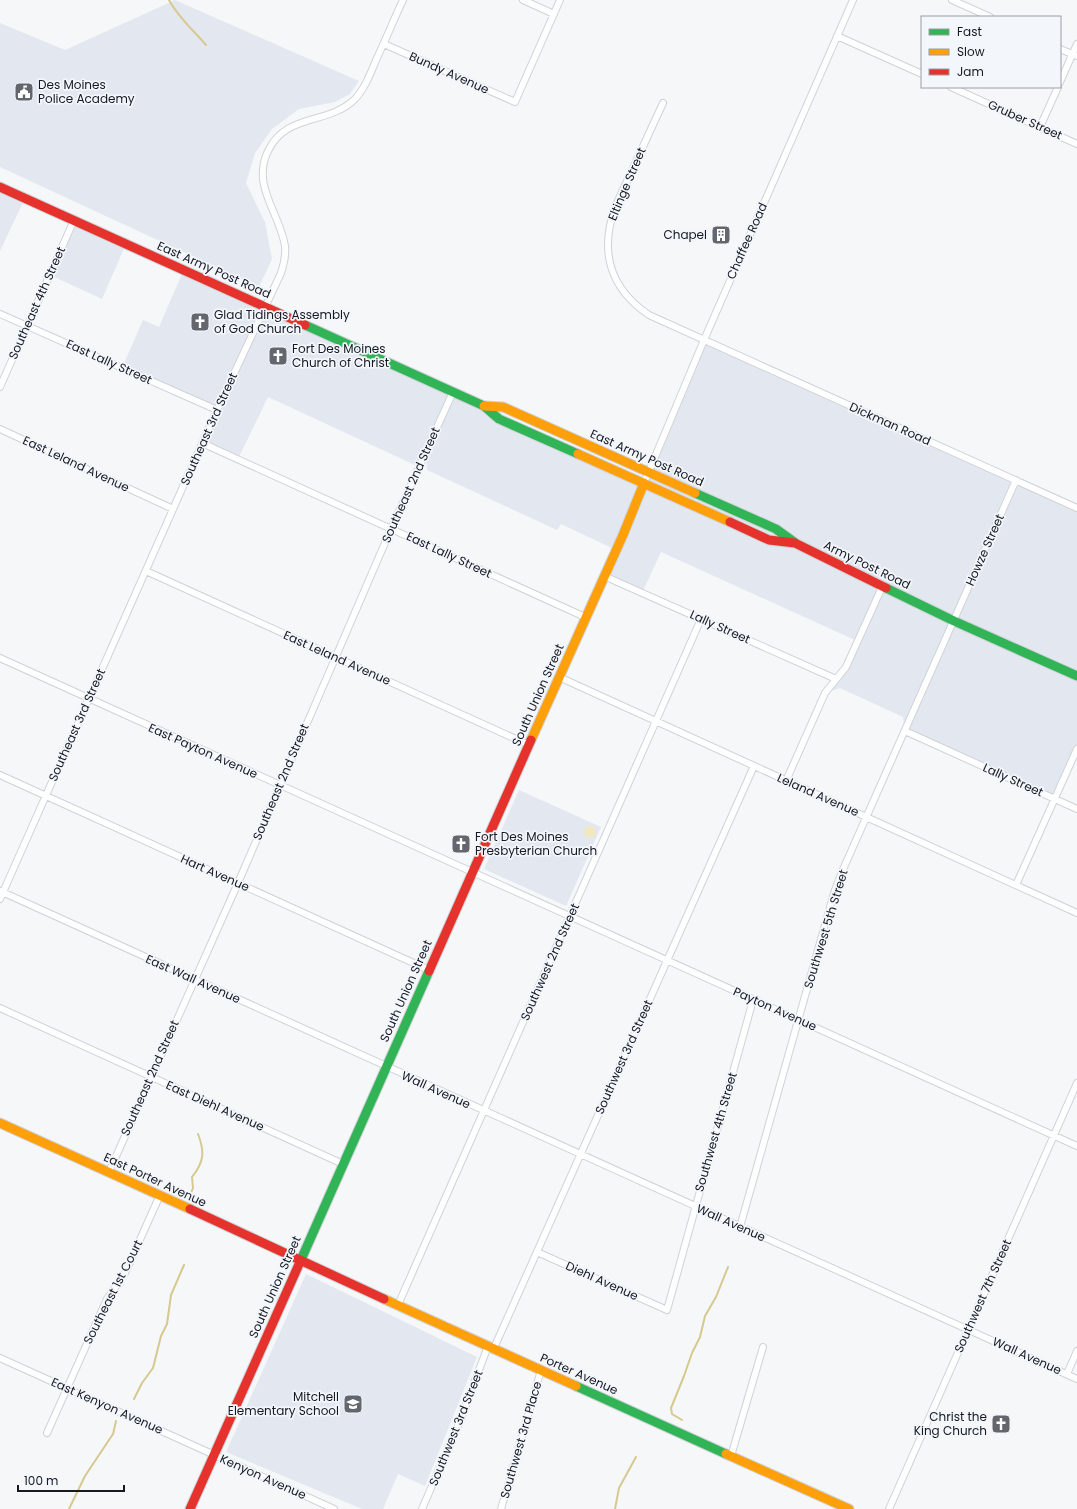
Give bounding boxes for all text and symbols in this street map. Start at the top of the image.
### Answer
legend [921,16,1061,88]
text: Fast [957,23,982,40]
text: Slow [957,43,985,60]
street label: Bundy Avenue [407,47,492,98]
text: Jam [957,63,984,80]
place label: Des Moines Police Academy [38,76,135,107]
public building icon: Des Moines Police Academy [13,81,35,103]
street label: Gruber Street [985,96,1065,144]
street label: Eltinge Street [603,145,650,223]
street label: Chaffee Road [722,200,771,282]
building icon: Chapel [710,224,732,246]
place label: Chapel [663,226,707,243]
street label: East Army Post Road [155,237,274,302]
street label: Southeast 4th Street [4,244,69,362]
place label: Glad Tidings Assembly of God Church [214,306,350,337]
church icon: Glad Tidings Assembly of God Church [189,311,211,333]
street label: East Lally Street [64,335,155,388]
place label: Fort Des Moines Church of Christ [292,340,389,371]
church icon: Fort Des Moines Church of Christ [267,345,289,367]
street label: Southeast 3rd Street [176,370,241,488]
street label: Dickman Road [847,398,934,449]
street label: Southeast 2nd Street [377,424,444,545]
street label: East Army Post Road [588,425,707,490]
street label: East Leland Avenue [20,431,132,496]
street label: Howze Street [961,511,1008,588]
street label: East Lally Street [404,527,495,582]
street label: Army Post Road [821,536,913,593]
street label: Lally Street [687,606,753,647]
street label: East Leland Avenue [281,626,394,689]
street label: South Union Street [507,641,568,749]
street label: Southeast 3rd Street [44,666,109,784]
street label: East Payton Avenue [146,719,261,782]
street label: Southeast 2nd Street [248,721,313,843]
street label: Lally Street [980,759,1046,800]
street label: Leland Avenue [775,769,862,820]
place label: Fort Des Moines Presbyterian Church [475,828,597,859]
church icon: Fort Des Moines Presbyterian Church [450,833,472,855]
street label: Hart Avenue [178,850,252,895]
street label: Southwest 5th Street [799,867,852,990]
street label: Southwest 2nd Street [516,901,583,1023]
street label: South Union Street [375,937,436,1045]
street label: East Wall Avenue [143,950,243,1007]
street label: Payton Avenue [731,983,820,1035]
street label: Southwest 3rd Street [591,997,656,1117]
street label: Southeast 2nd Street [116,1017,183,1138]
street label: Wall Avenue [399,1067,473,1112]
street label: Southwest 4th Street [690,1070,741,1194]
street label: East Diehl Avenue [163,1076,267,1135]
street label: East Porter Avenue [101,1148,209,1211]
street label: Wall Avenue [694,1200,768,1245]
street label: South Union Street [244,1233,305,1341]
street label: Southwest 7th Street [950,1236,1015,1355]
street label: Southeast 1st Court [79,1237,146,1347]
street label: Diehl Avenue [563,1257,641,1304]
street label: Wall Avenue [990,1333,1064,1378]
street label: Porter Avenue [538,1349,621,1398]
street label: Southwest 3rd Street [425,1367,487,1488]
street label: East Kenyon Avenue [49,1373,166,1438]
street label: Southwest 3rd Place [496,1379,545,1500]
place label: Mitchell Elementary School [228,1388,339,1419]
school or university icon: Mitchell Elementary School [342,1393,364,1415]
place label: Christ the King Church [914,1408,987,1439]
church icon: Christ the King Church [990,1413,1012,1435]
street label: Kenyon Avenue [217,1450,309,1503]
scale bar [18,1467,124,1493]
text: 100 m [24,1472,58,1489]

